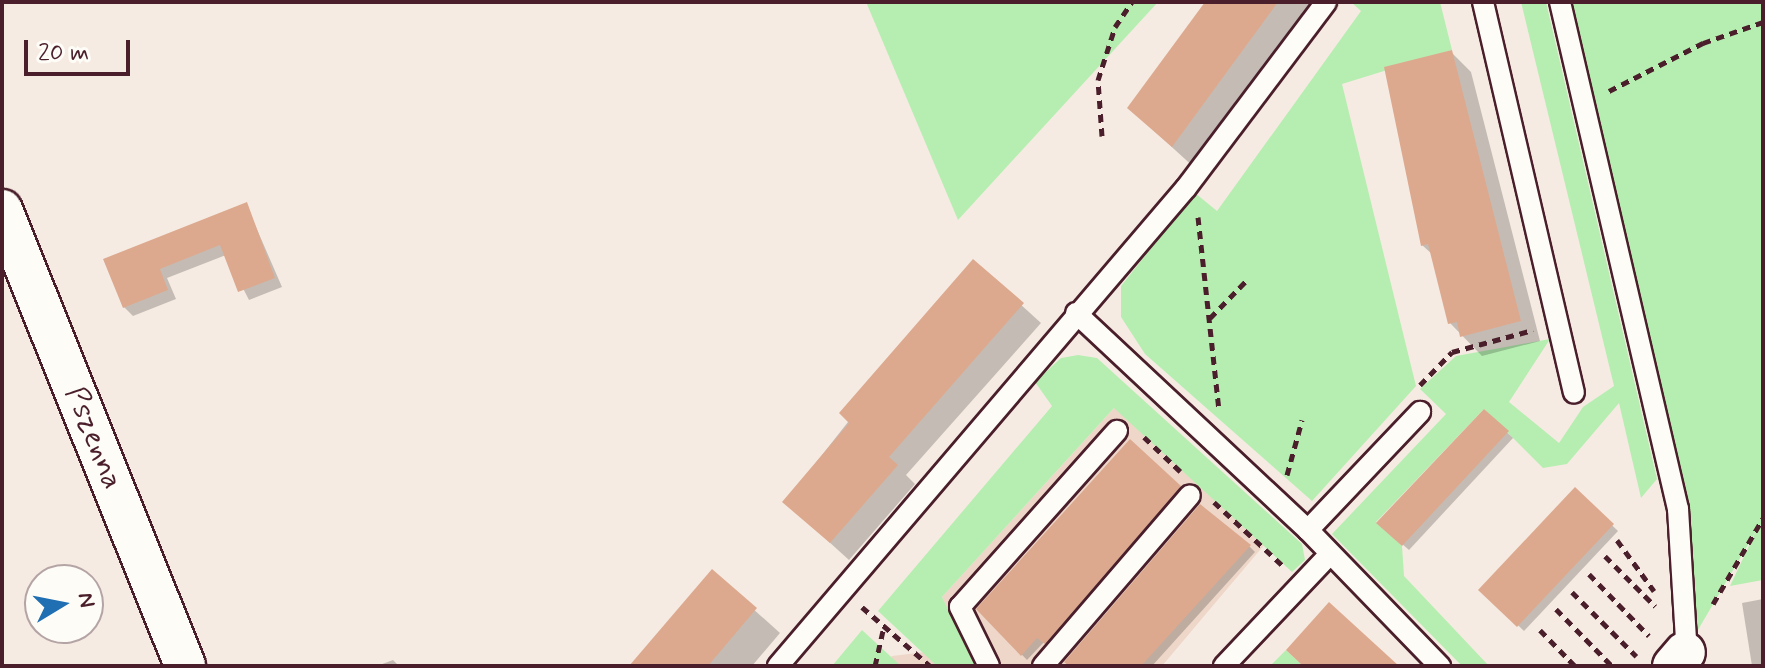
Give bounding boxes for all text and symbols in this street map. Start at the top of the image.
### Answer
scale bar [28,24,134,74]
text: 20 m [38,38,89,69]
street label: Pszenna [56,382,130,494]
north arrow [24,564,104,644]
text: N [71,591,101,610]

